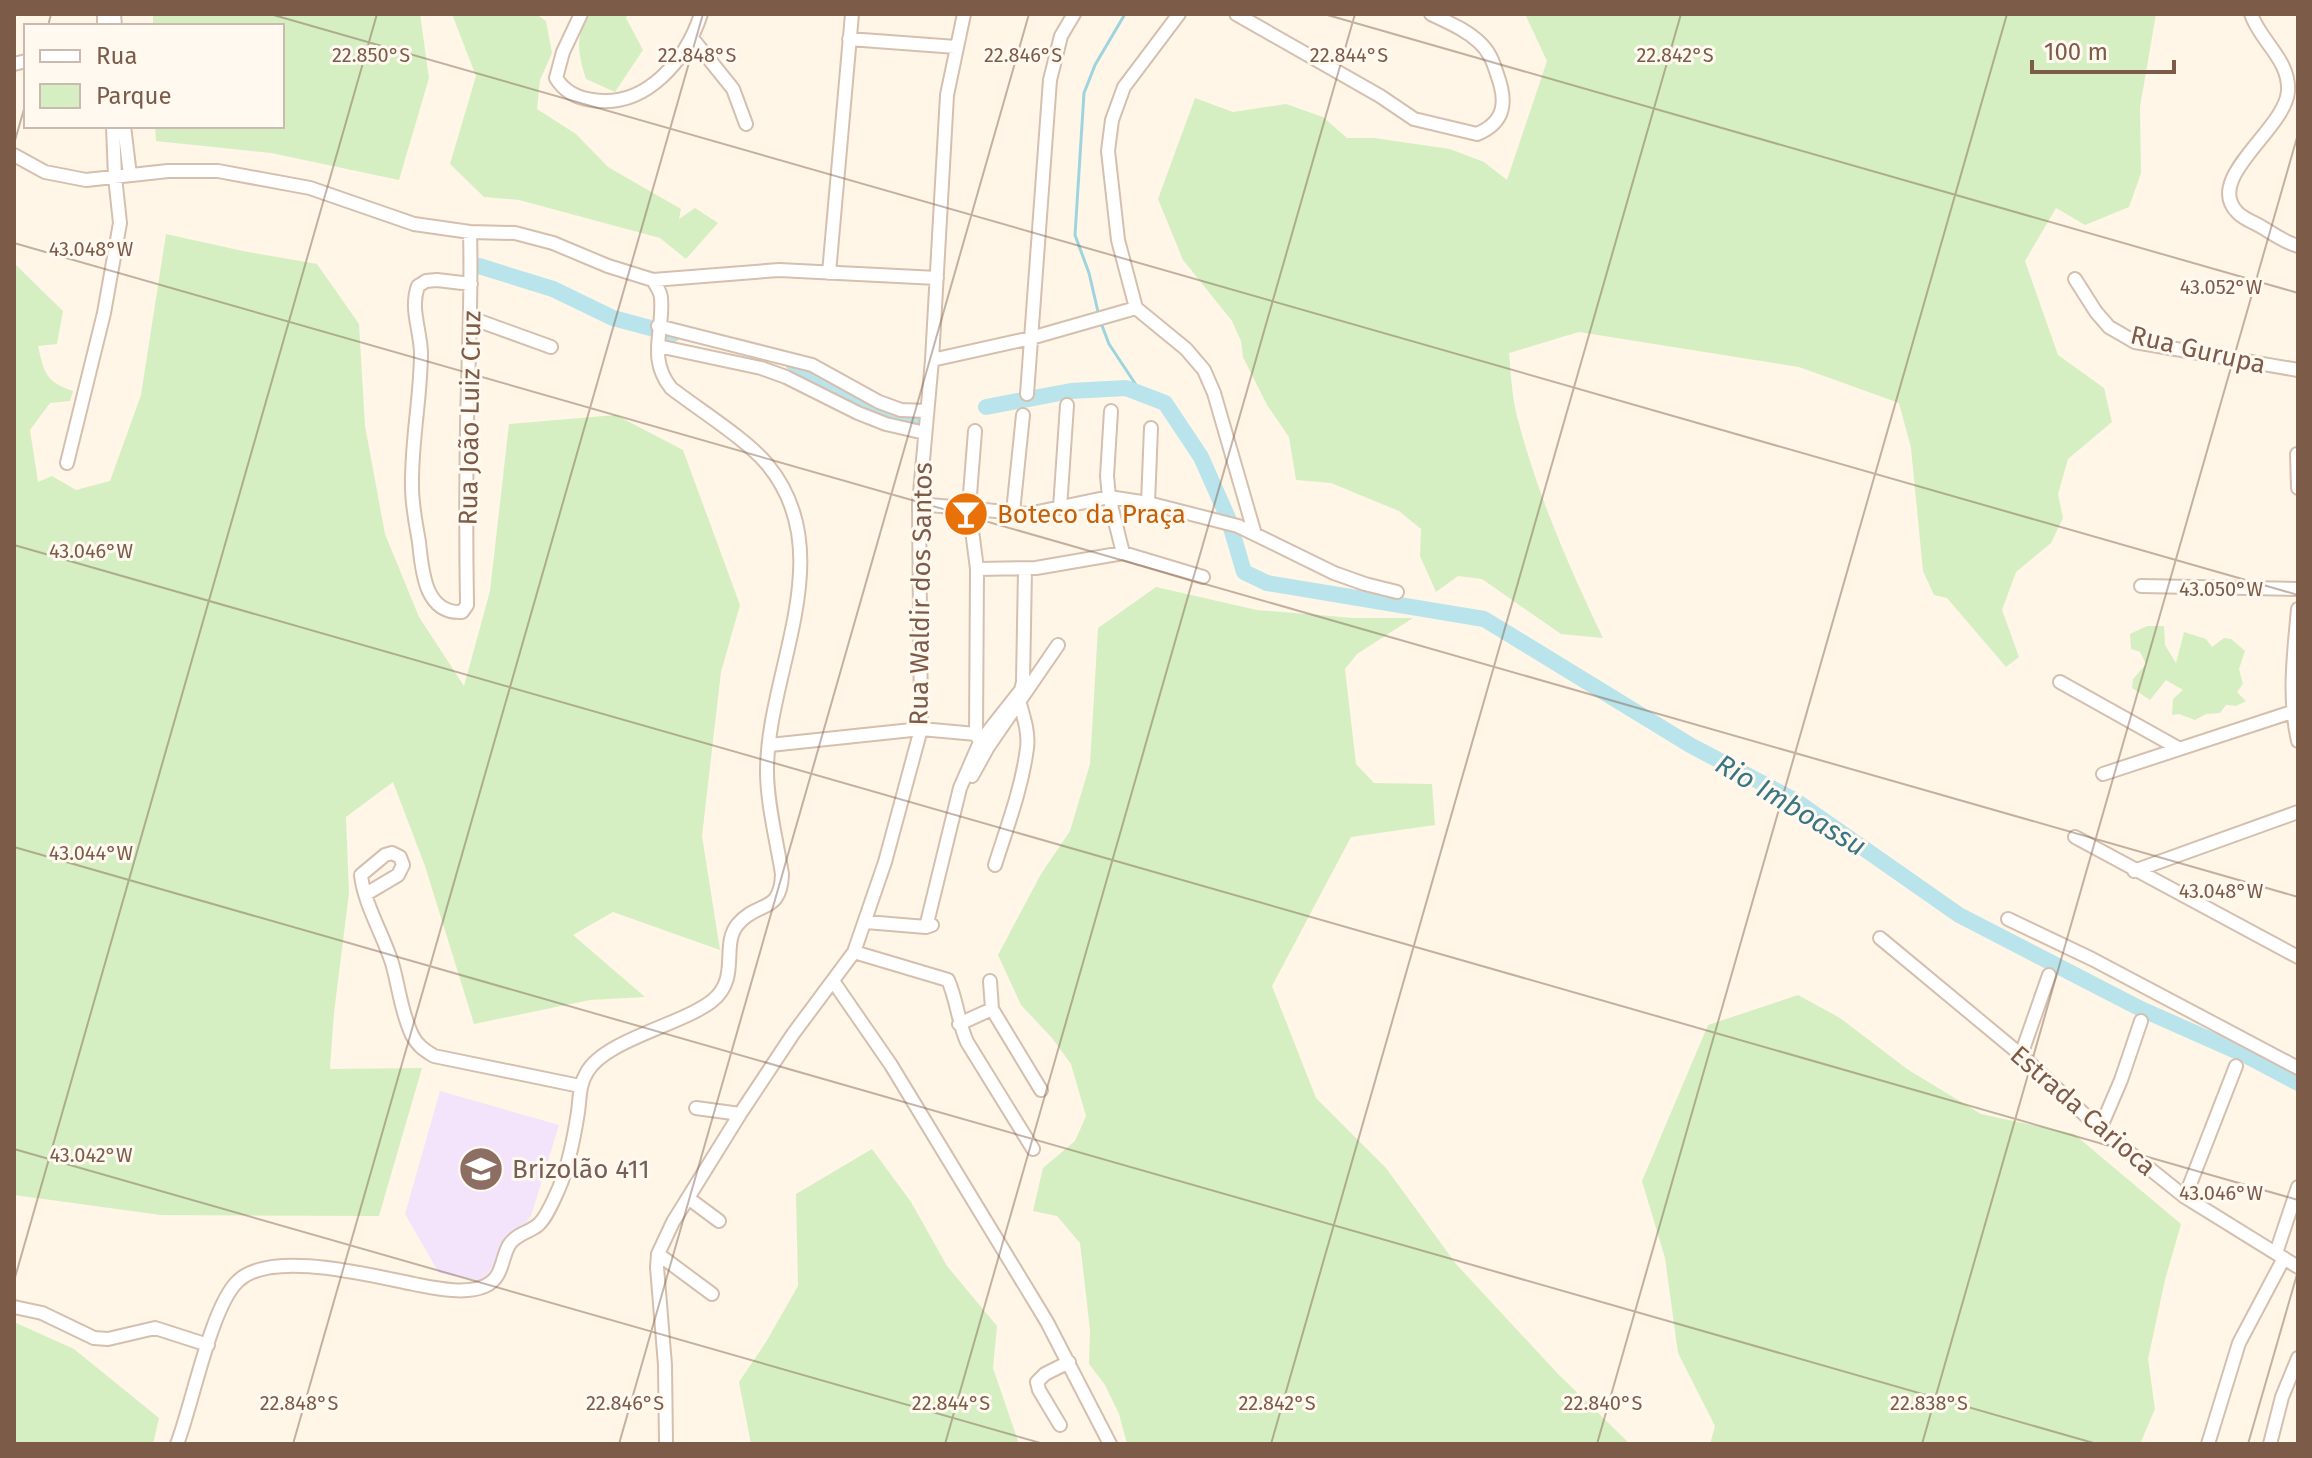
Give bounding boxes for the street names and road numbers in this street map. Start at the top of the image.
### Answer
street label: Rua João Luiz Cruz [453,310,487,526]
street label: Rua Gurupa [2127,319,2269,381]
street label: Rua Waldir dos Santos [903,462,939,726]
street label: Estrada Carioca [2004,1039,2162,1183]

